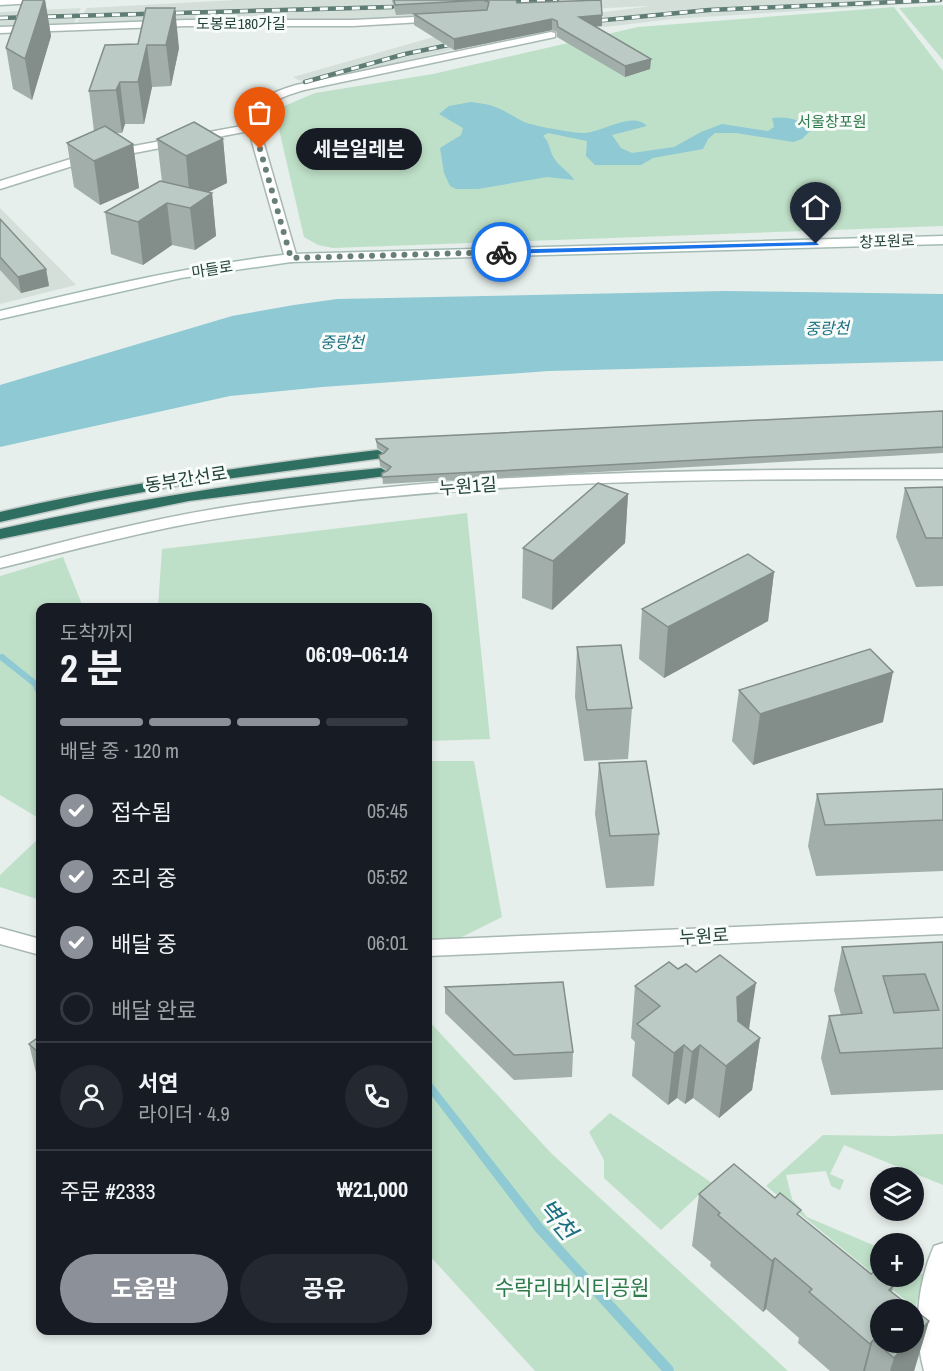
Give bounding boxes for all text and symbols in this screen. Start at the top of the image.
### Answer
street label: 도봉로180가길 [196,13,286,34]
pin [234,87,285,149]
icon: bag [243,96,276,129]
park label: 서울창포원 [797,111,867,132]
callout: 세븐일레븐 [296,128,422,170]
text: 세븐일레븐 [313,135,405,162]
pin [790,182,841,244]
icon: home [799,191,832,224]
courier [471,222,531,282]
street label: 창포원로 [859,230,915,252]
icon: bike [485,236,518,269]
street label: 마들로 [190,255,234,283]
water label: 중랑천 [805,317,852,339]
water label: 중랑천 [320,331,366,353]
street label: 동부간선로 [143,460,229,498]
street label: 누원1길 [438,472,498,500]
text: 도착까지 [60,619,134,646]
text: 06:09–06:14 [306,639,408,669]
text: 2 분 [60,642,123,694]
text: 배달 중 · 120 m [60,737,179,764]
icon: check [60,794,93,827]
text: 접수됨 [111,797,172,827]
text: 05:45 [367,797,408,824]
icon: check [60,860,93,893]
text: 조리 중 [111,863,177,893]
text: 05:52 [367,863,408,890]
street label: 누원로 [679,922,729,950]
icon: check [60,926,93,959]
text: 배달 중 [111,929,177,959]
text: 06:01 [367,929,408,956]
text: 배달 완료 [111,995,197,1025]
button: person [60,1065,123,1128]
button: phone [345,1065,408,1128]
text: 서연 [138,1068,178,1098]
text: 라이더 · 4.9 [138,1100,230,1127]
map controls [870,1167,924,1353]
button: layers [870,1167,924,1221]
text: ₩21,000 [337,1174,408,1204]
text: 주문 #2333 [60,1176,156,1206]
water label: 벽천 [532,1192,586,1248]
button: + [870,1233,924,1287]
button: 도움말 [60,1254,228,1323]
button: 공유 [240,1254,408,1323]
park label: 수락리버시티공원 [495,1273,649,1302]
button: − [870,1299,924,1353]

